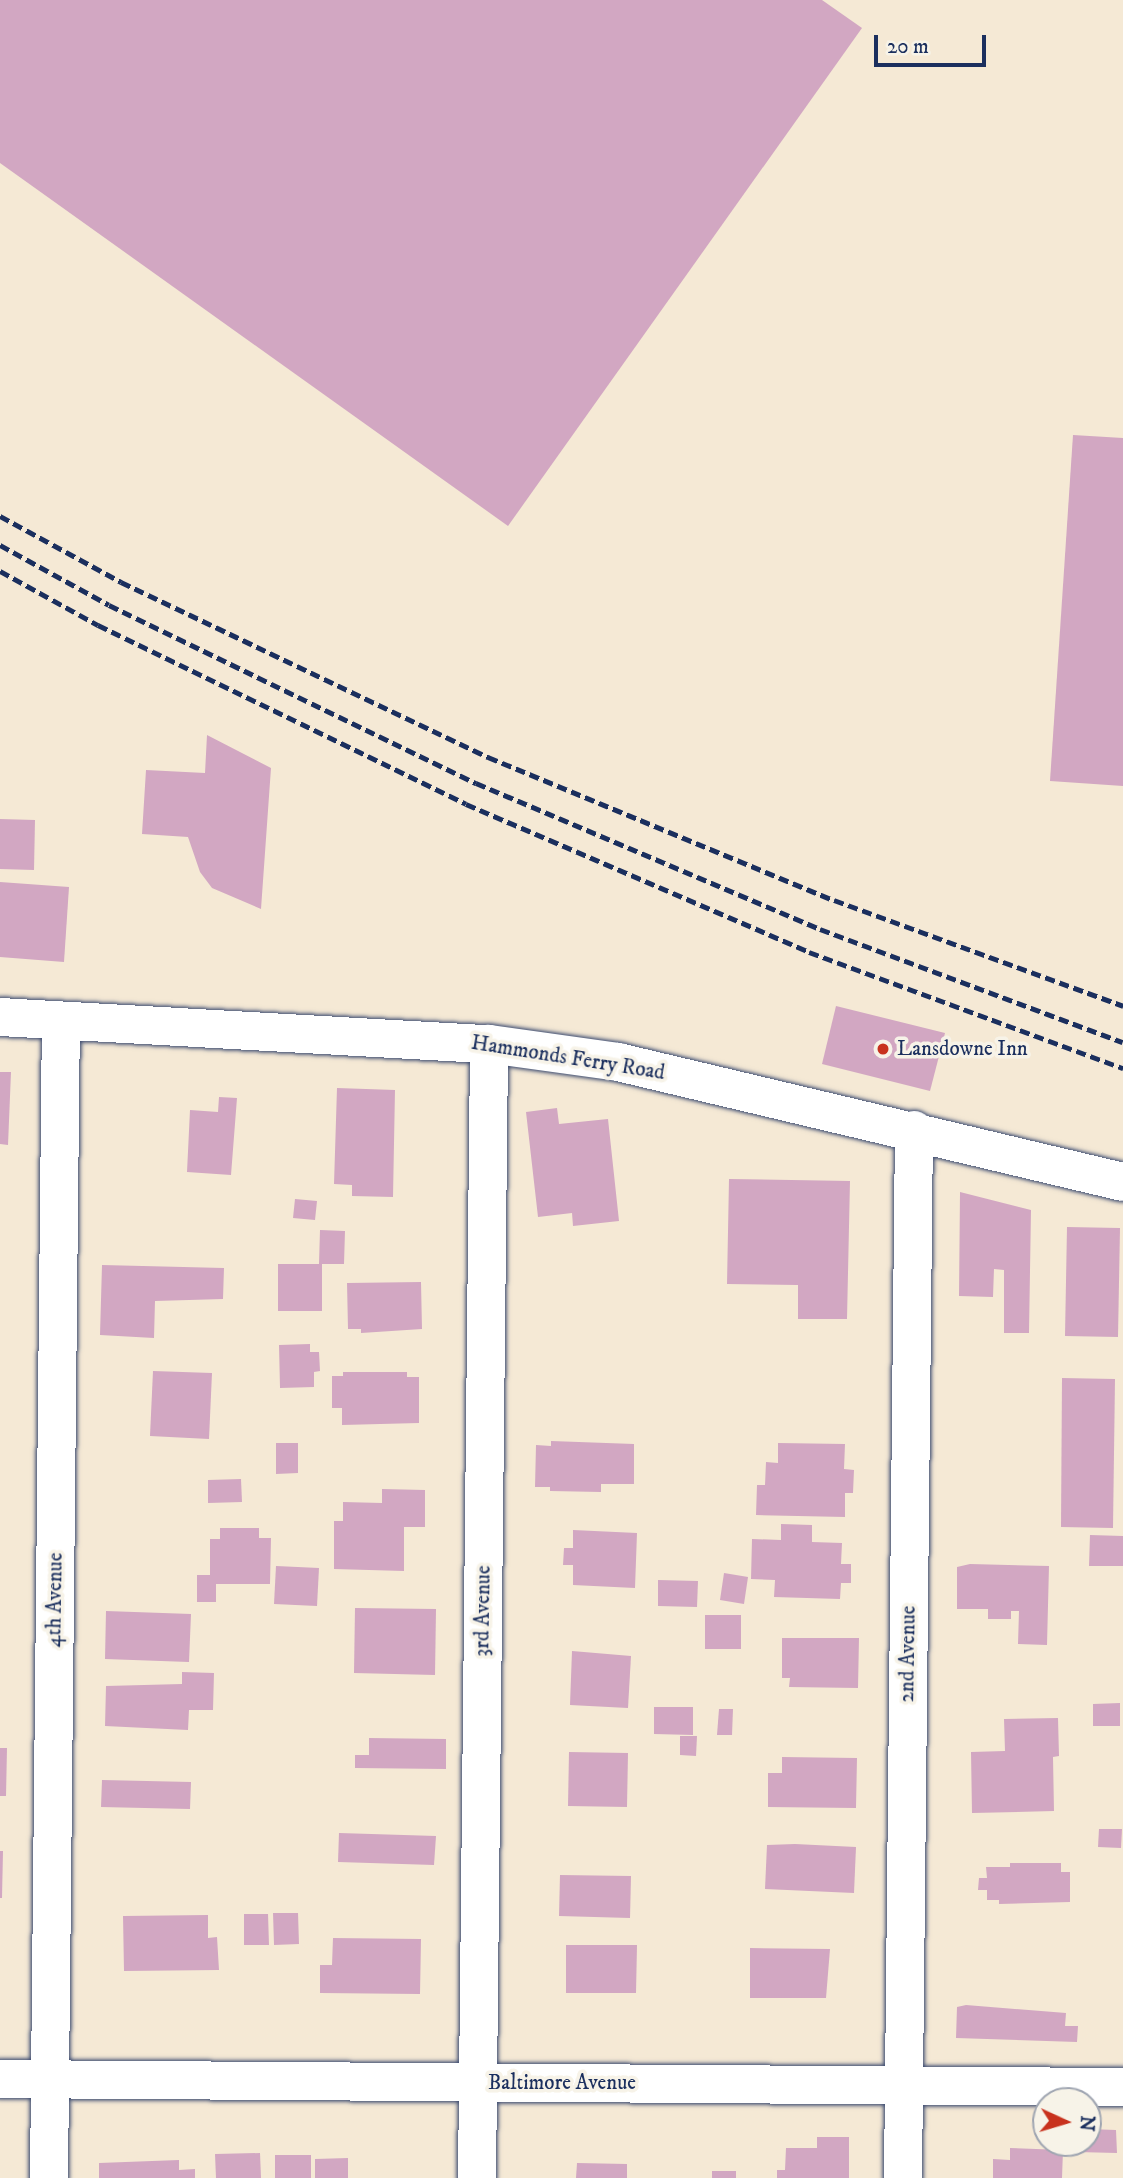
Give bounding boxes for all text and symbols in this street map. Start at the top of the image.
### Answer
scale bar [878,21,990,65]
text: 20 m [887,34,929,60]
street label: Hammonds Ferry Road [469,1030,667,1086]
place label: Lansdowne Inn [897,1036,1028,1062]
marker: Lansdowne Inn [875,1041,891,1057]
street label: 4th Avenue [42,1552,68,1648]
street label: 3rd Avenue [470,1565,496,1657]
street label: 2nd Avenue [895,1605,921,1703]
street label: Baltimore Avenue [488,2070,636,2096]
north arrow [1032,2087,1102,2157]
text: N [1074,2115,1098,2132]

